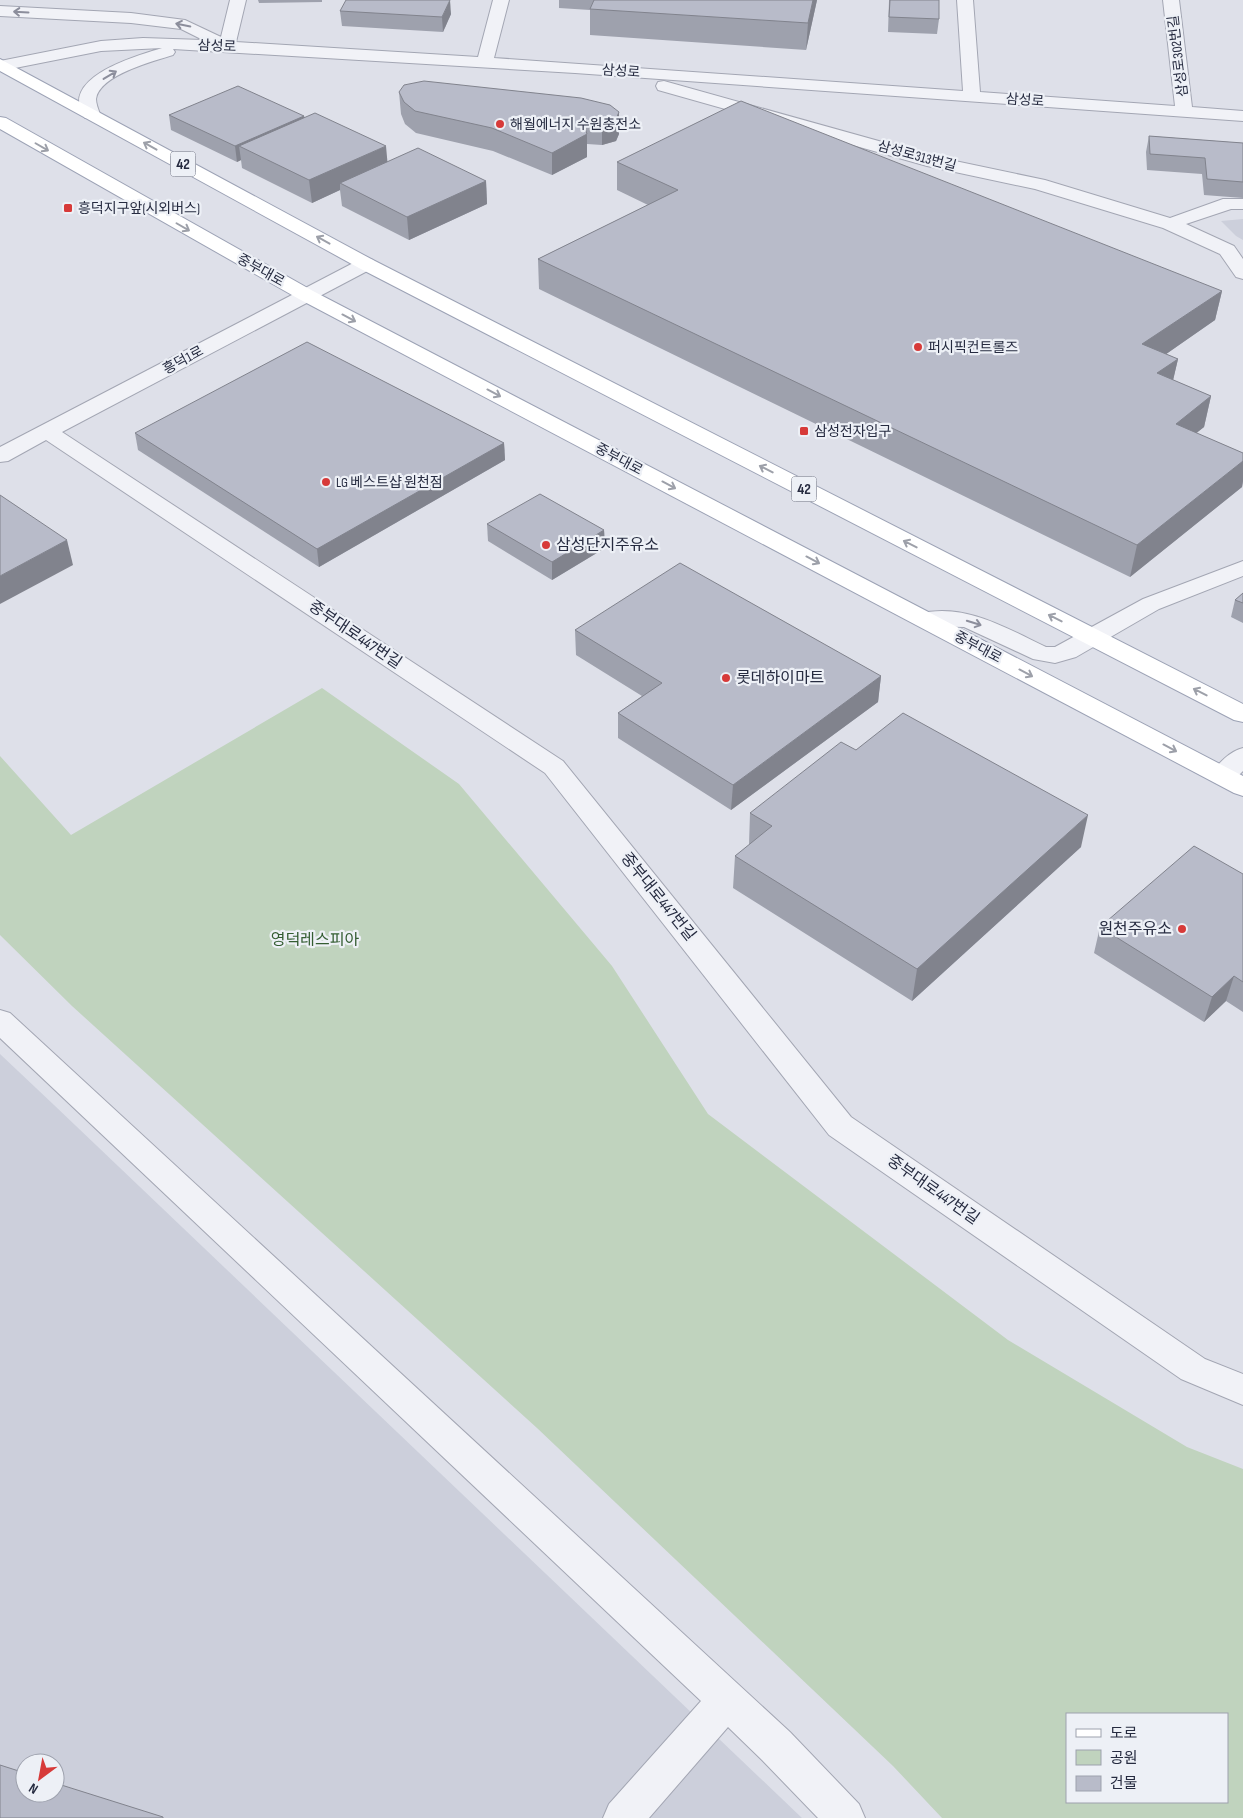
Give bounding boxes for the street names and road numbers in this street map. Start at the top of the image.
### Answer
street label: 삼성로302번길 [1165,14,1191,98]
street label: 삼성로 [197,37,237,55]
street label: 삼성로 [601,61,641,81]
street label: 삼성로 [1005,90,1045,110]
street label: 삼성로313번길 [876,137,958,175]
road number: 42 [170,152,196,176]
street label: 중부대로 [234,250,288,290]
street label: 흥덕1로 [160,342,206,378]
street label: 중부대로 [592,439,646,479]
road number: 42 [792,476,816,502]
street label: 중부대로447번길 [305,597,405,673]
street label: 중부대로 [951,627,1005,667]
street label: 중부대로447번길 [617,849,699,945]
street label: 중부대로447번길 [883,1151,983,1229]

